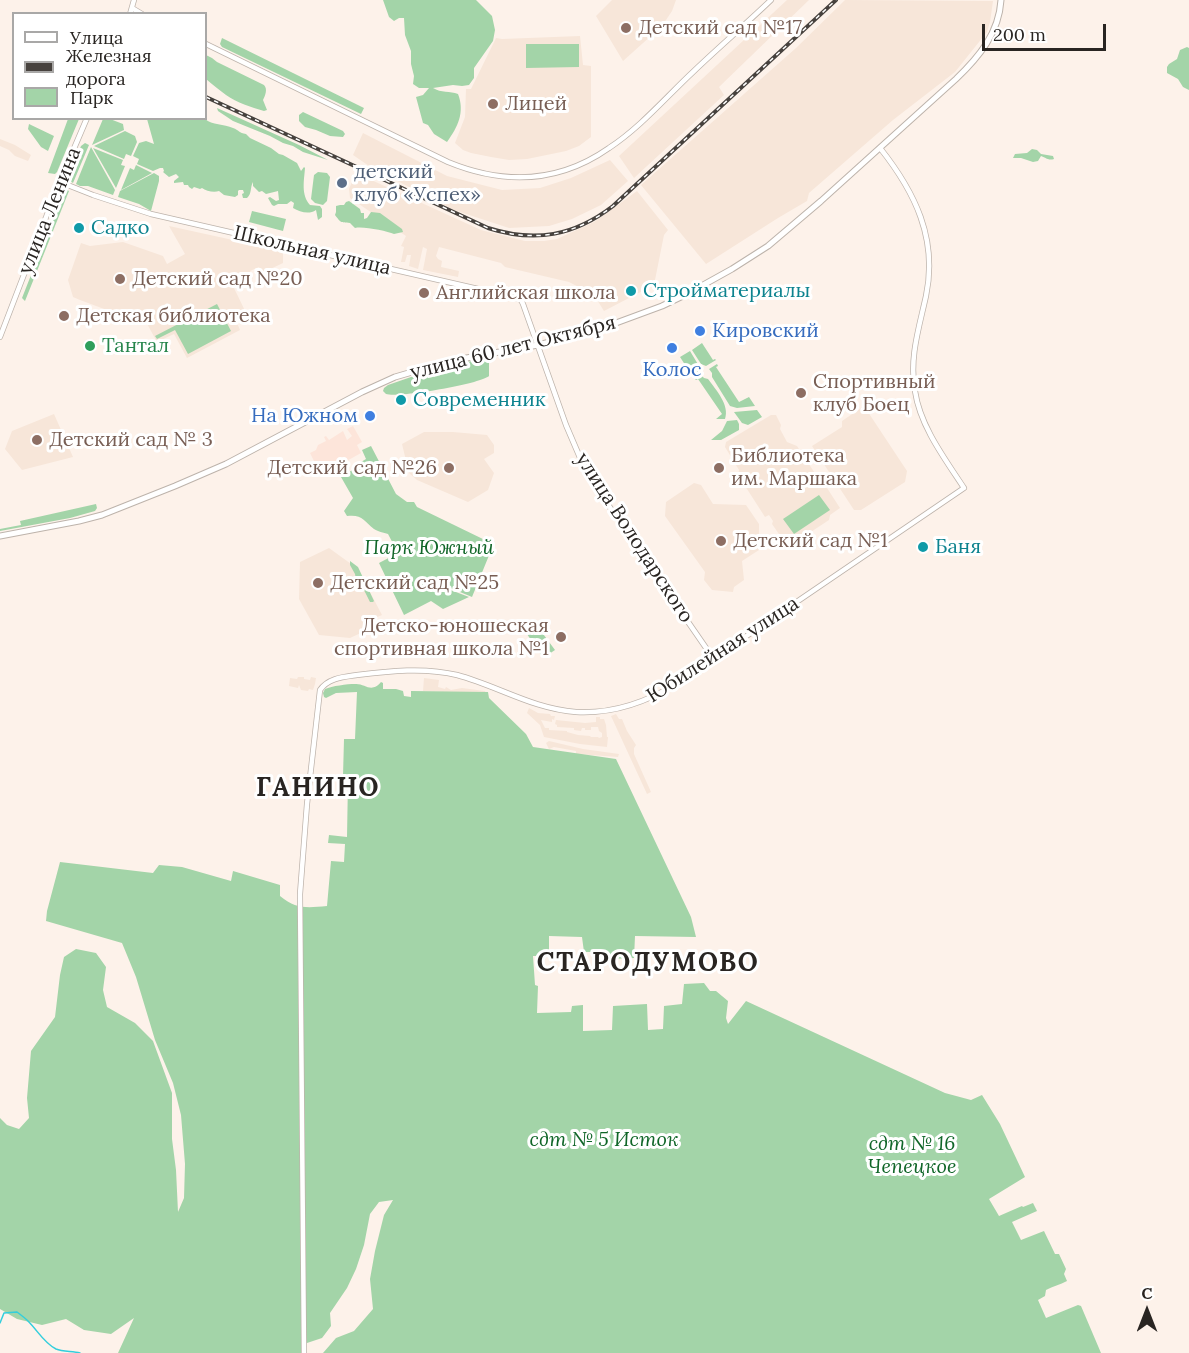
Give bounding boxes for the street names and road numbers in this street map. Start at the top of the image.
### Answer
street label: улица Ленина [14,144,86,278]
street label: Школьная улица [231,221,393,281]
street label: улица 60 лет Октября [408,311,618,385]
street label: улица Володарского [570,448,698,628]
street label: Юбилейная улица [642,592,804,708]

